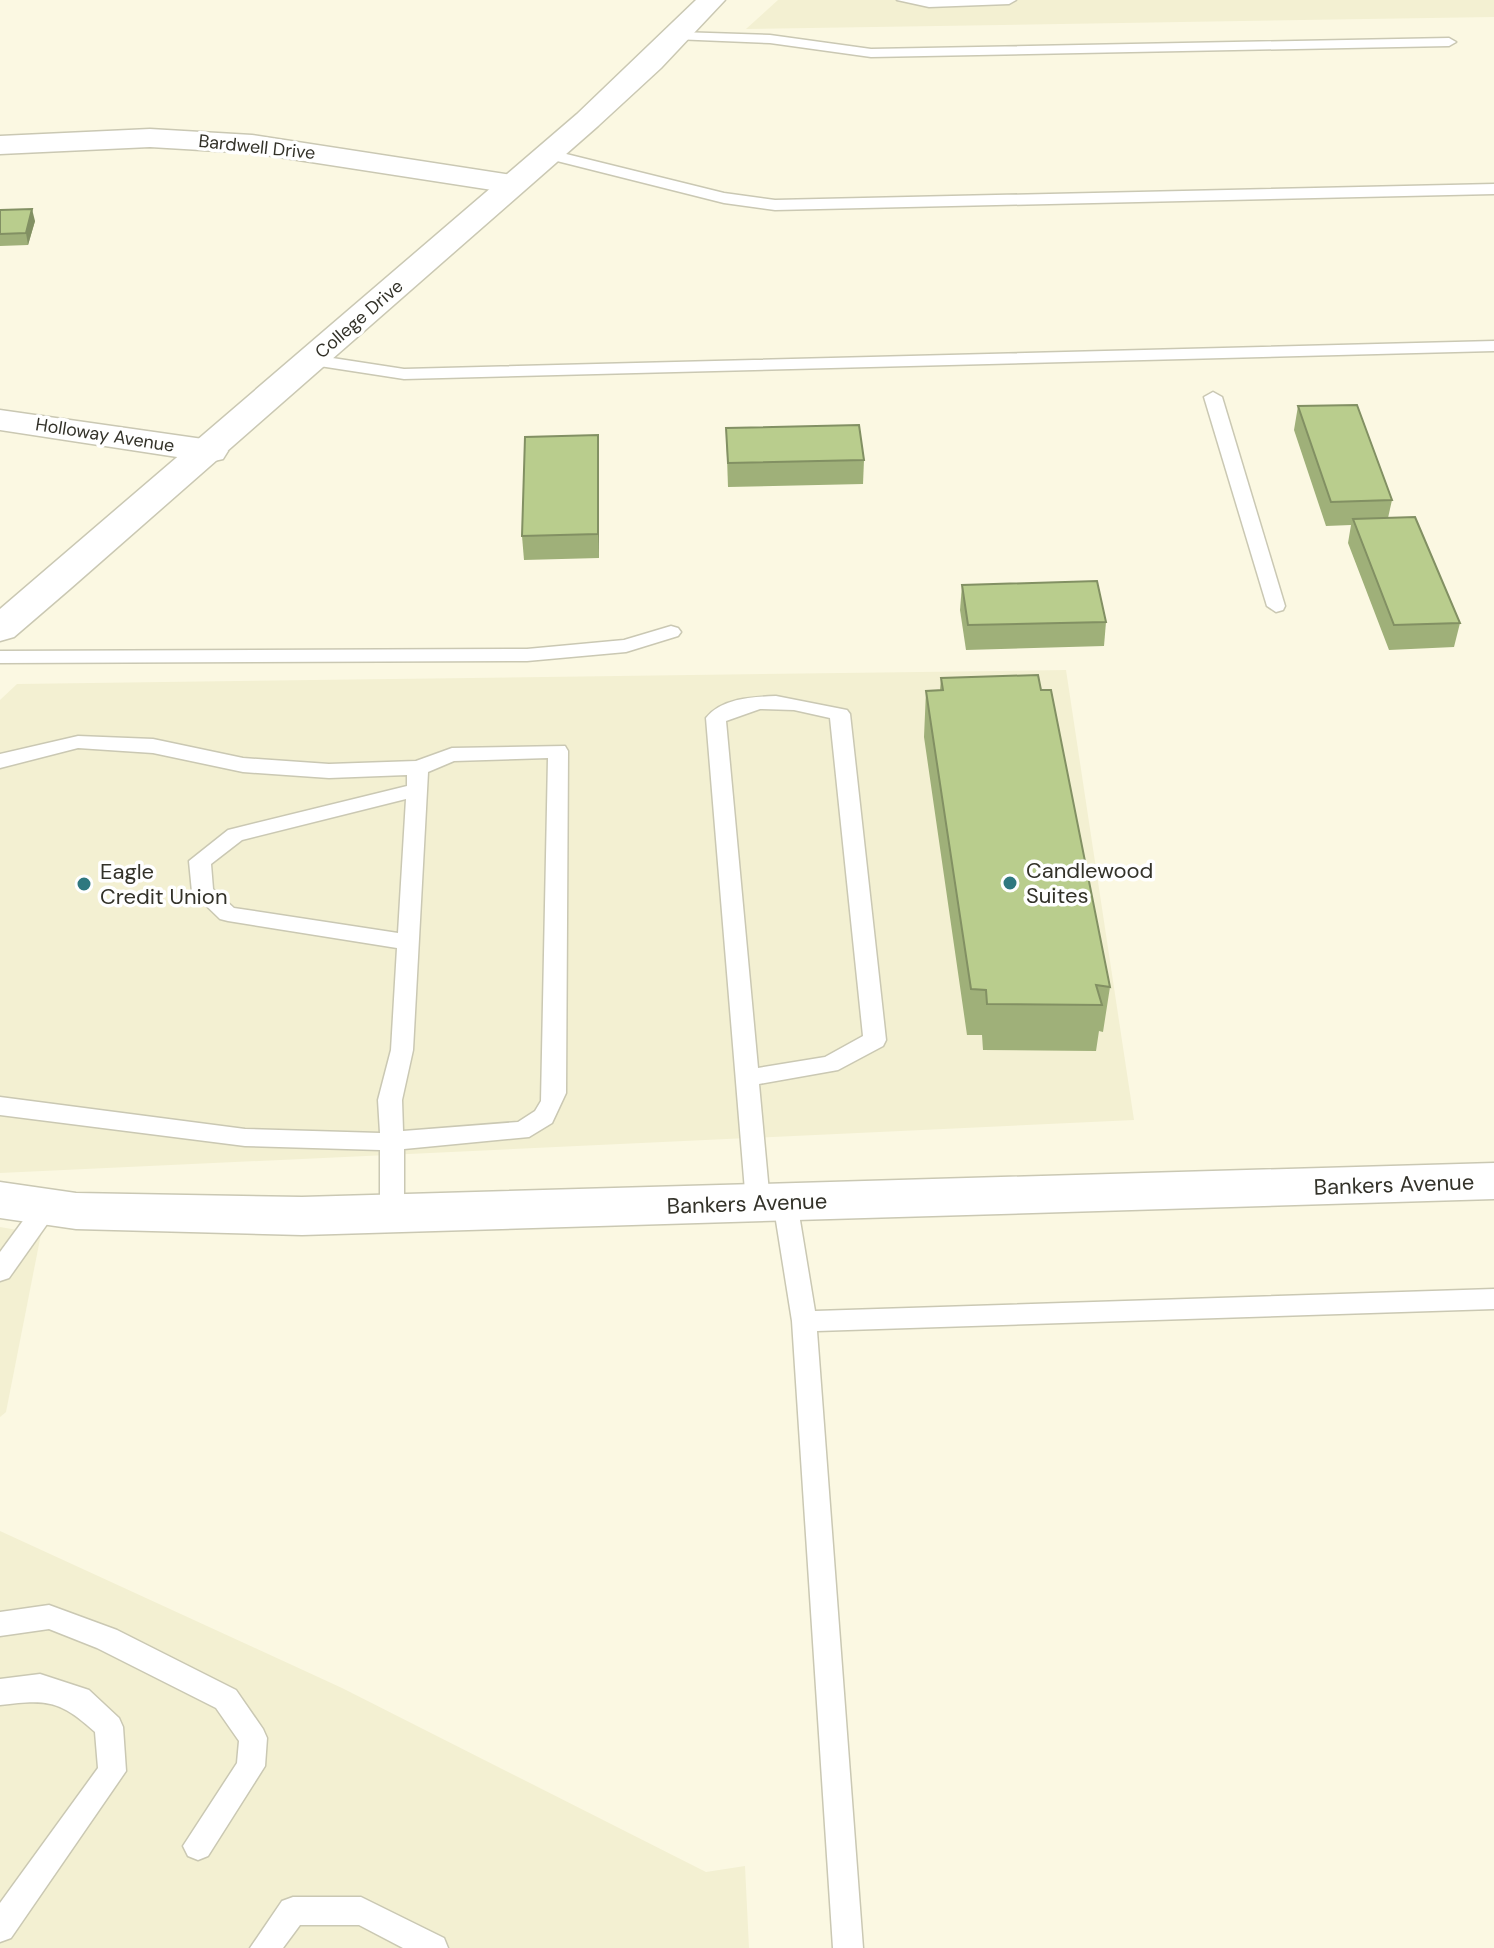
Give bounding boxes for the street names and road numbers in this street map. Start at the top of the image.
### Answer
street label: Bardwell Drive [197,129,317,165]
street label: College Drive [310,274,408,364]
street label: Holloway Avenue [34,412,176,458]
street label: Bankers Avenue [1313,1167,1475,1202]
street label: Bankers Avenue [666,1186,828,1221]

